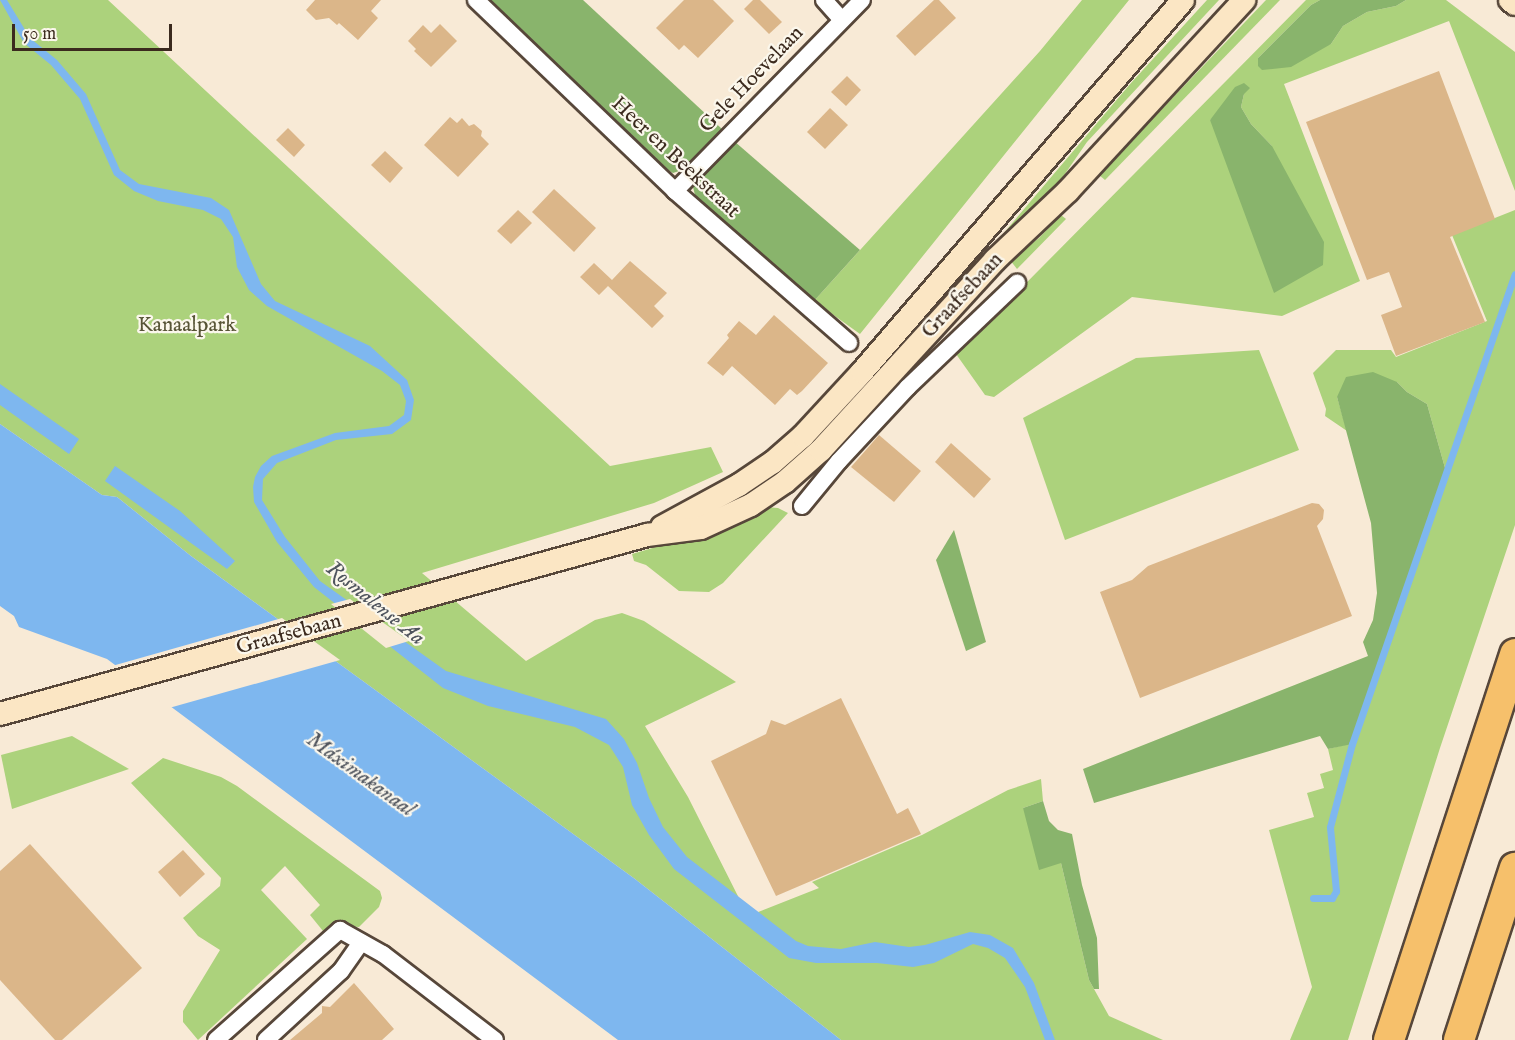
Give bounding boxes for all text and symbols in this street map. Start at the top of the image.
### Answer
scale bar [15,12,176,50]
street label: Gele Hoevelaan [695,21,809,139]
text: 50 m [23,23,56,46]
street label: Heer en Beekstraat [605,92,745,224]
street label: Graafsebaan [917,248,1009,344]
park label: Kanaalpark [138,313,236,339]
water label: Rosmalense Aa [320,556,430,652]
street label: Graafsebaan [234,609,344,661]
water label: Máximakanaal [301,727,419,823]

